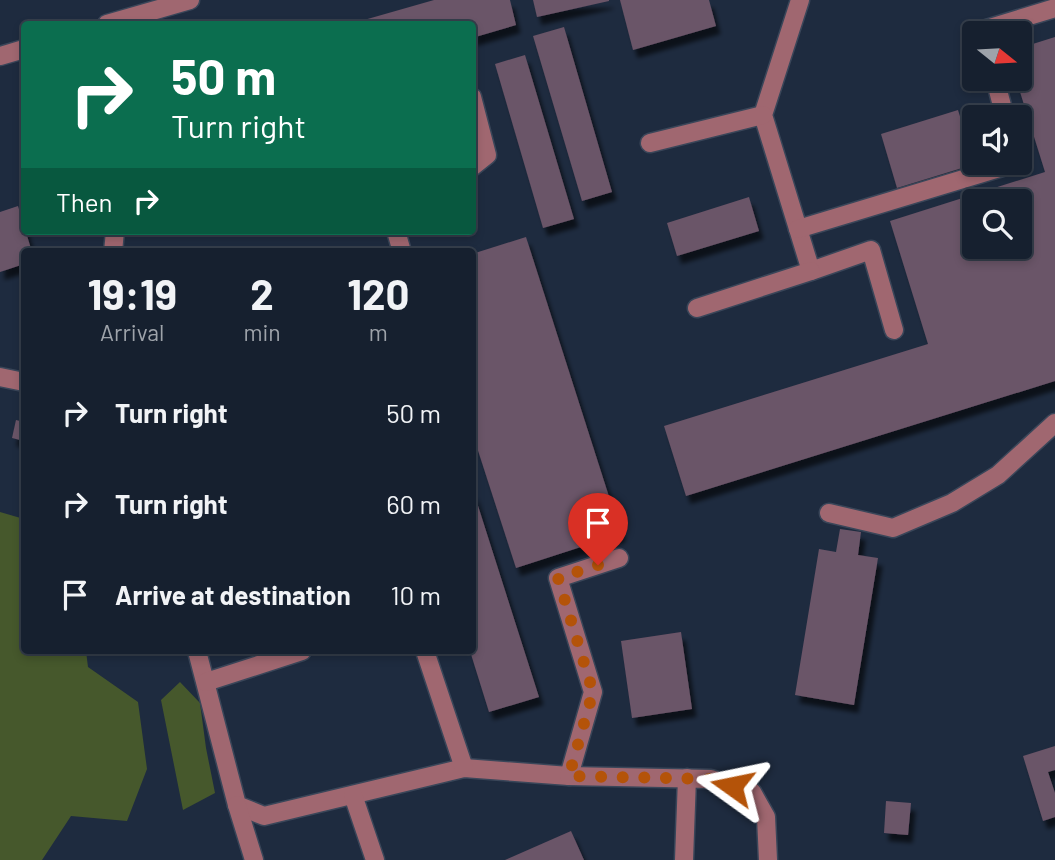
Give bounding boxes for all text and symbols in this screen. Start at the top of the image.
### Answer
north arrow [962,21,1032,91]
map controls [962,21,1032,259]
text: 50 m [171,46,276,105]
icon: right [56,49,147,140]
button: sound [962,105,1032,175]
text: Turn right [171,106,306,144]
icon: right [127,182,165,220]
text: Then [56,186,113,217]
button: search [962,189,1032,259]
text: 19:19 [87,268,177,318]
text: 2 [250,268,274,318]
text: 120 [347,268,410,318]
text: Arrival [100,318,164,346]
text: min [243,318,281,346]
text: m [369,318,388,346]
icon: right [56,394,94,432]
text: Turn right [115,397,228,428]
text: 50 m [386,397,441,428]
icon: right [56,485,94,523]
text: Turn right [115,488,228,519]
text: 60 m [386,488,441,519]
pin [568,493,628,565]
icon: arrive [579,504,617,542]
icon: arrive [56,576,94,614]
text: Arrive at destination [115,579,351,610]
text: 10 m [391,579,441,610]
position arrow [695,749,769,823]

